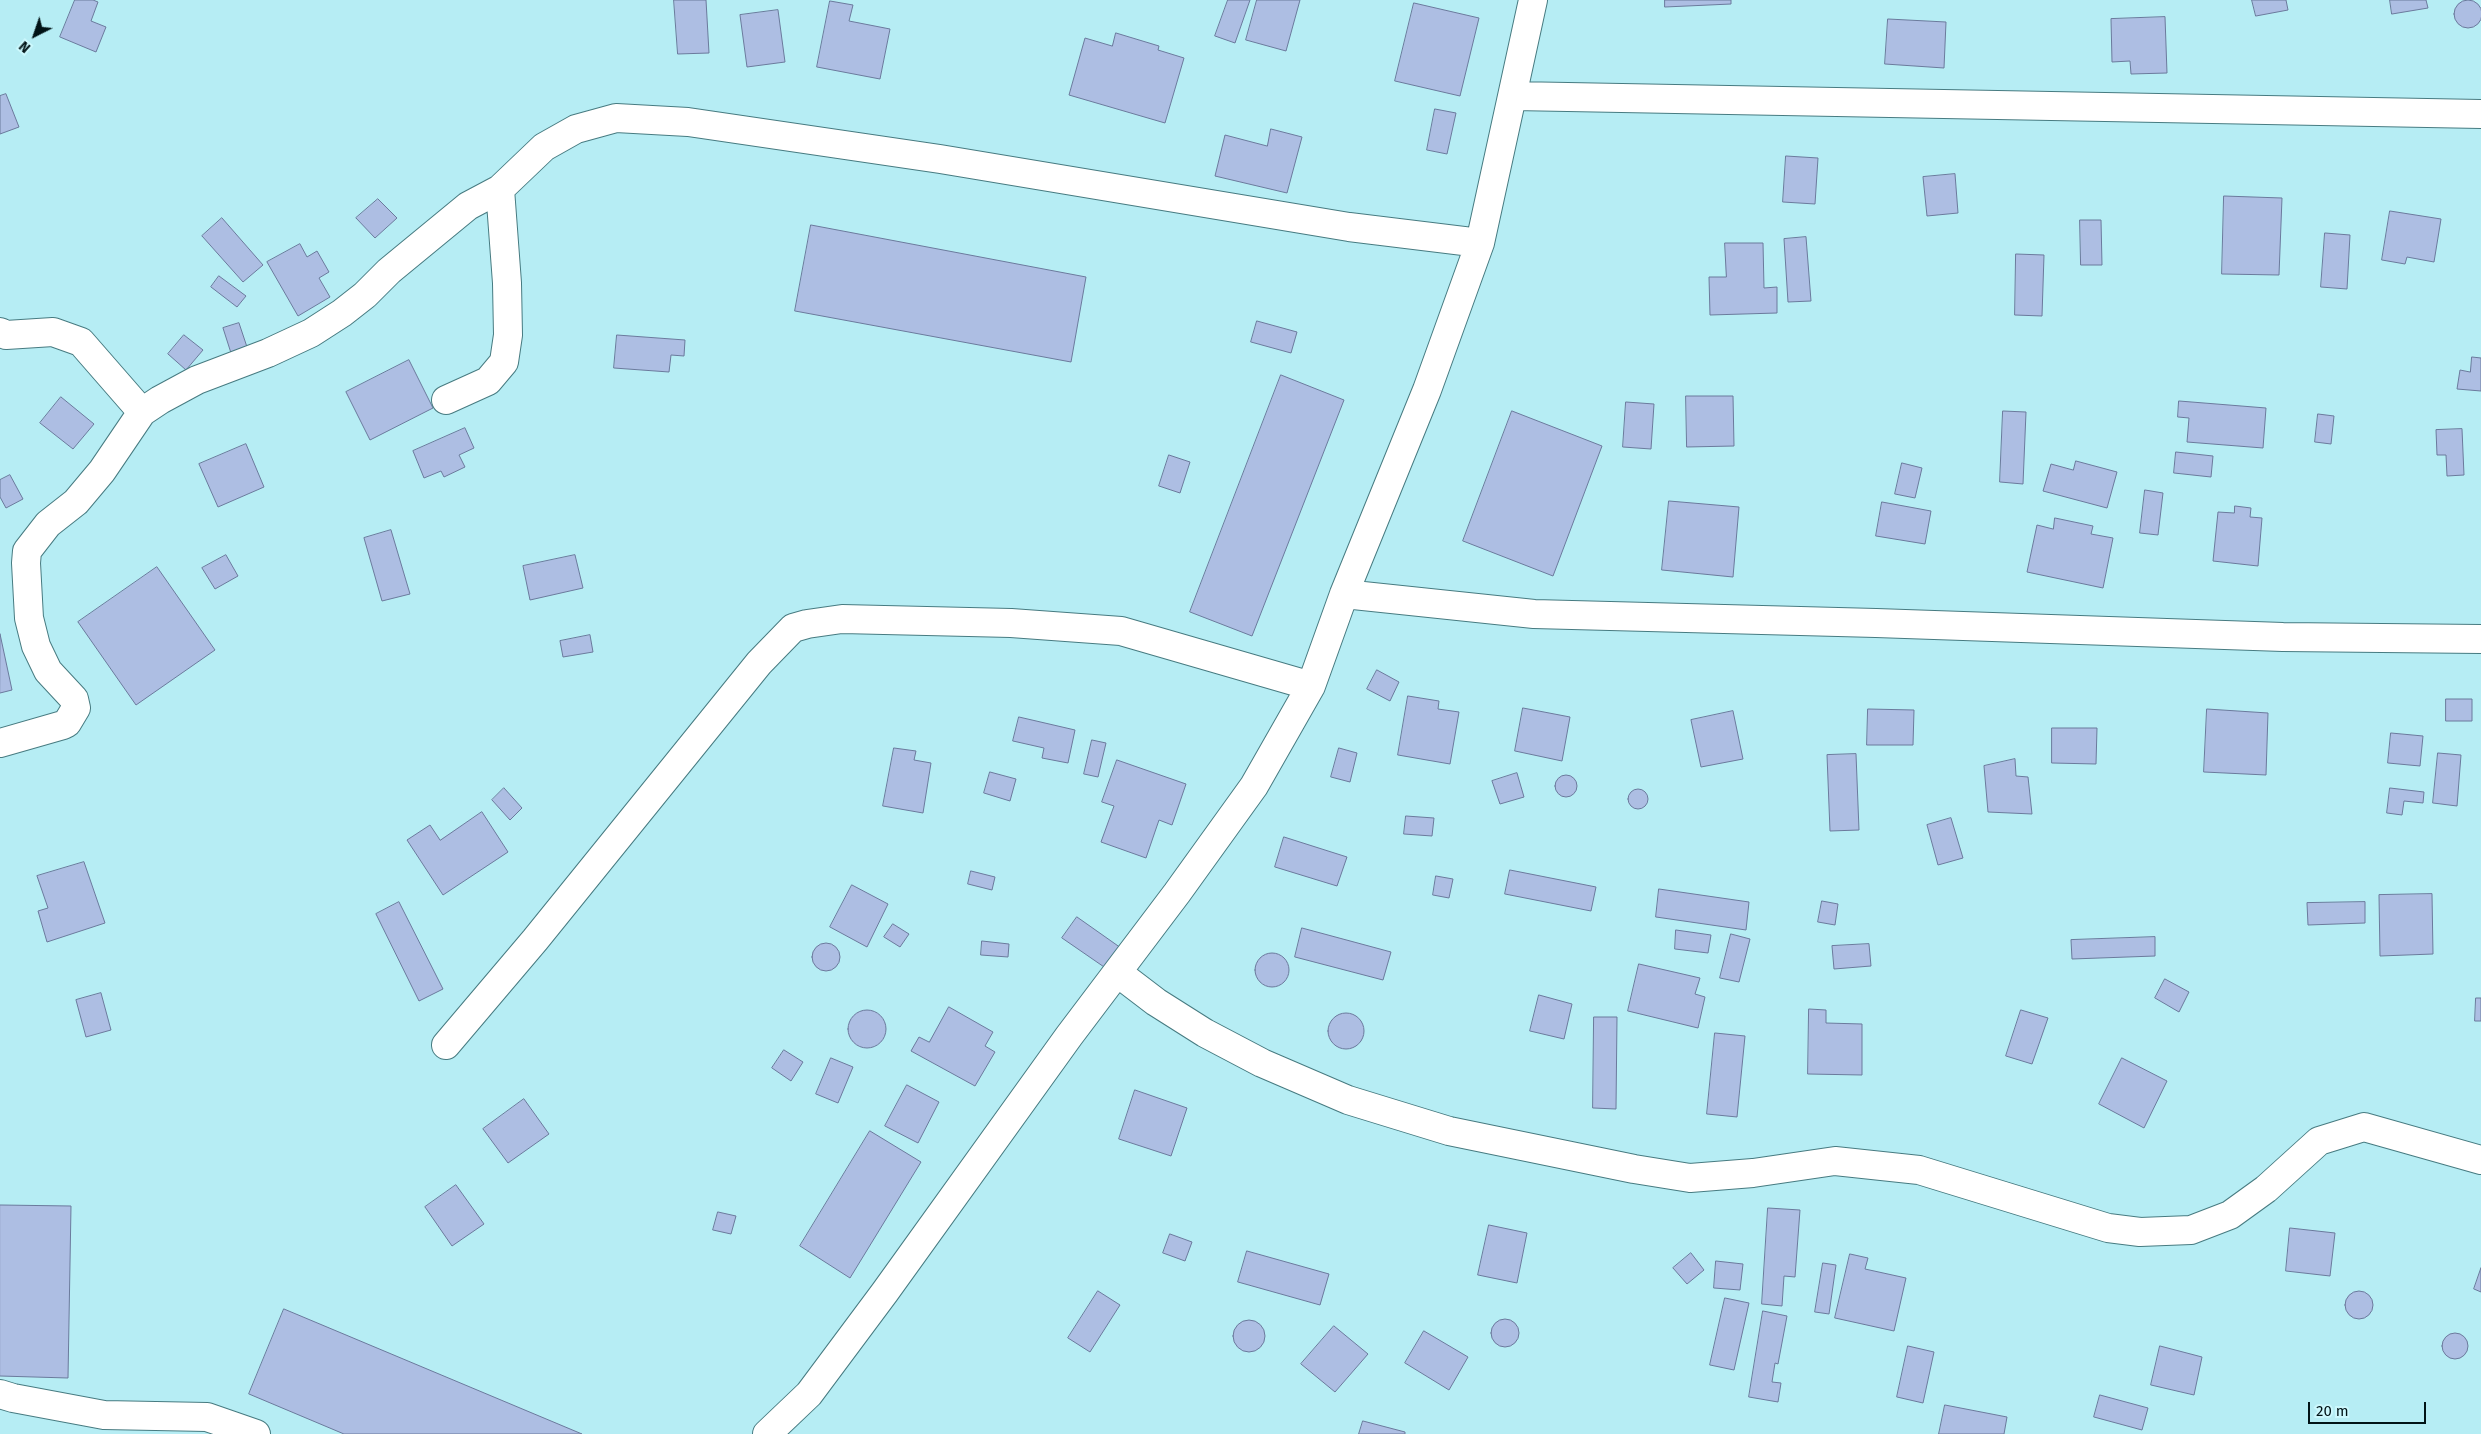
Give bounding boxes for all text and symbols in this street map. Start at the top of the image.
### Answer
north arrow [10,10,60,60]
text: N [16,37,34,56]
scale bar [2311,1392,2428,1424]
text: 20 m [2316,1402,2349,1420]

